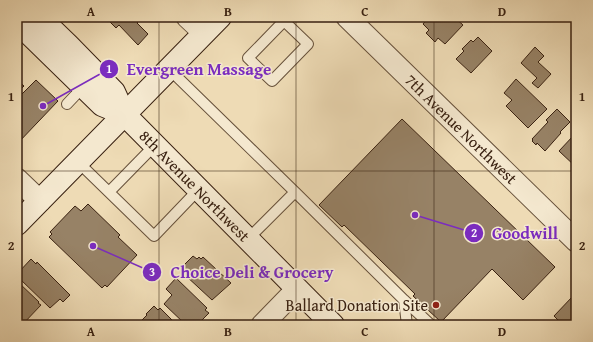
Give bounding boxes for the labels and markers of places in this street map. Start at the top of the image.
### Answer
callout: Evergreen Massage [99,54,279,83]
callout: Goodwill [464,219,566,248]
callout: Choice Deli & Grocery [142,258,341,287]
place label: Ballard Donation Site [286,293,428,317]
marker: Ballard Donation Site [431,300,441,310]

